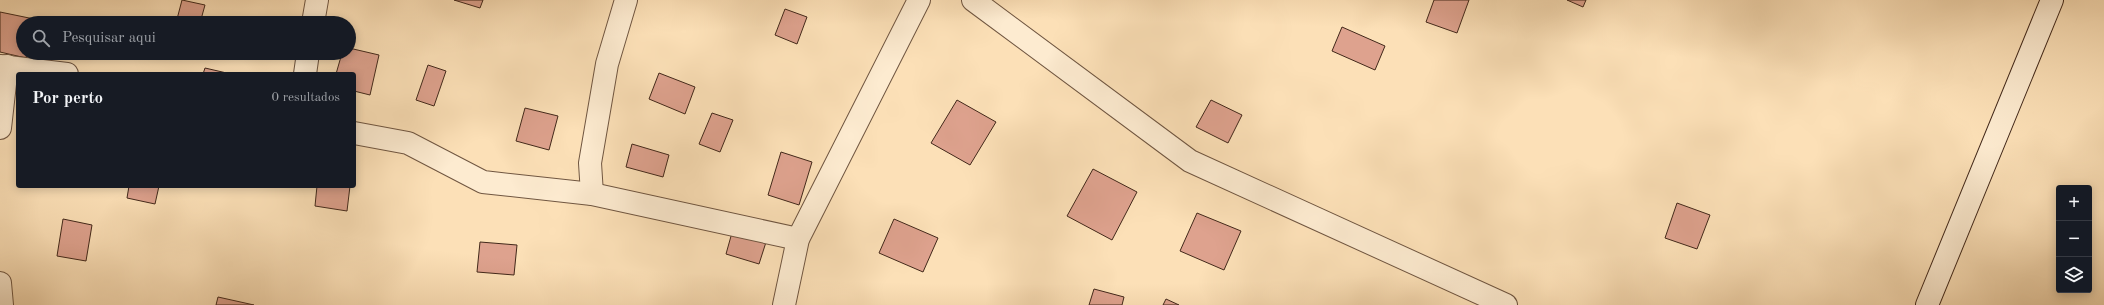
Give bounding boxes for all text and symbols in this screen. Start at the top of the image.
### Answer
search box [16,16,356,60]
icon: search [30,27,52,49]
text: Pesquisar aqui [62,31,156,46]
text: Por perto [32,90,103,107]
text: 0 resultados [272,91,340,104]
map controls [2056,185,2092,293]
button: + [2056,185,2092,221]
button: − [2056,221,2092,257]
button: layers [2056,257,2092,293]

